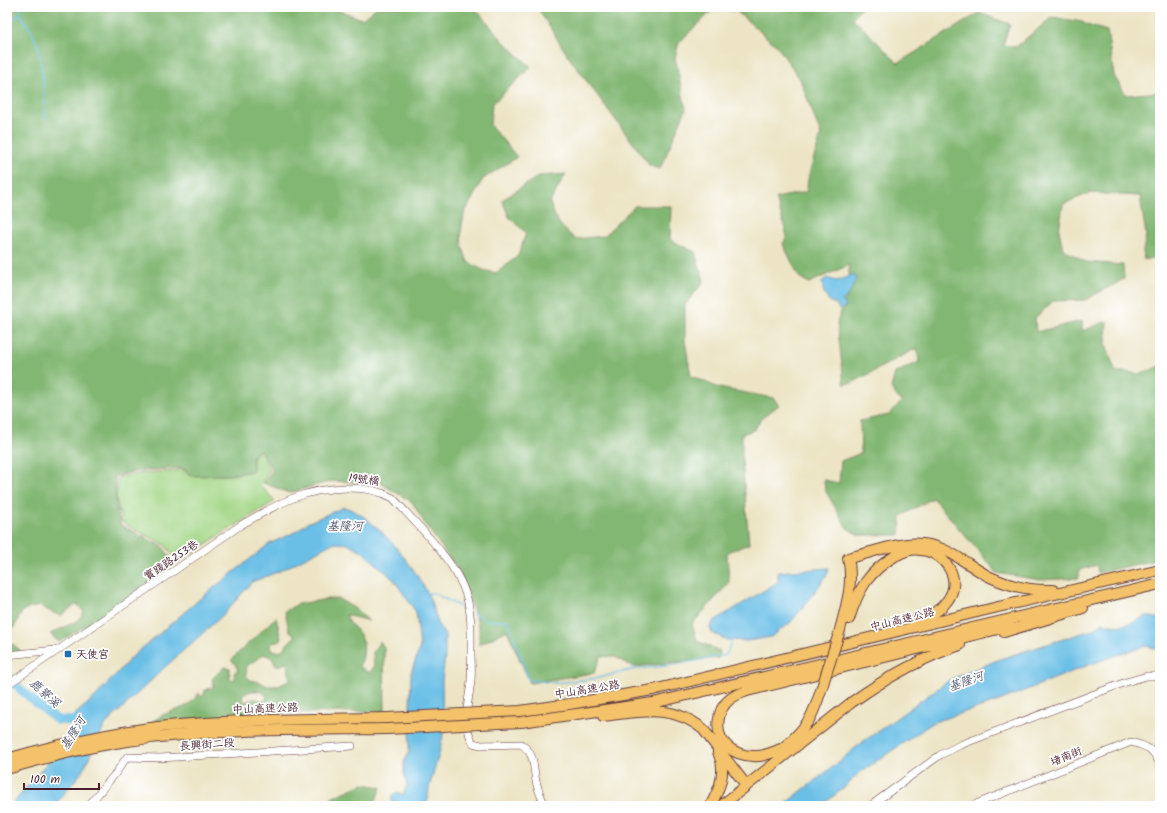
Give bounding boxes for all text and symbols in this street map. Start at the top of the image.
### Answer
street label: 19號橋 [347,469,380,491]
water label: 基隆河 [327,517,365,536]
street label: 實踐路253巷 [141,536,203,586]
street label: 中山高速公路 [868,603,936,637]
place label: 天使宮 [76,646,109,664]
marker: 天使宮 [63,649,73,659]
water label: 基隆河 [946,666,988,696]
water label: 鹿寮溪 [25,674,65,713]
street label: 中山高速公路 [553,676,621,704]
street label: 中山高速公路 [232,699,298,719]
water label: 基隆河 [56,711,92,754]
street label: 長興街二段 [179,734,235,756]
street label: 堵南街 [1048,742,1086,771]
scale bar [24,765,99,791]
text: 100 m [30,770,61,789]

